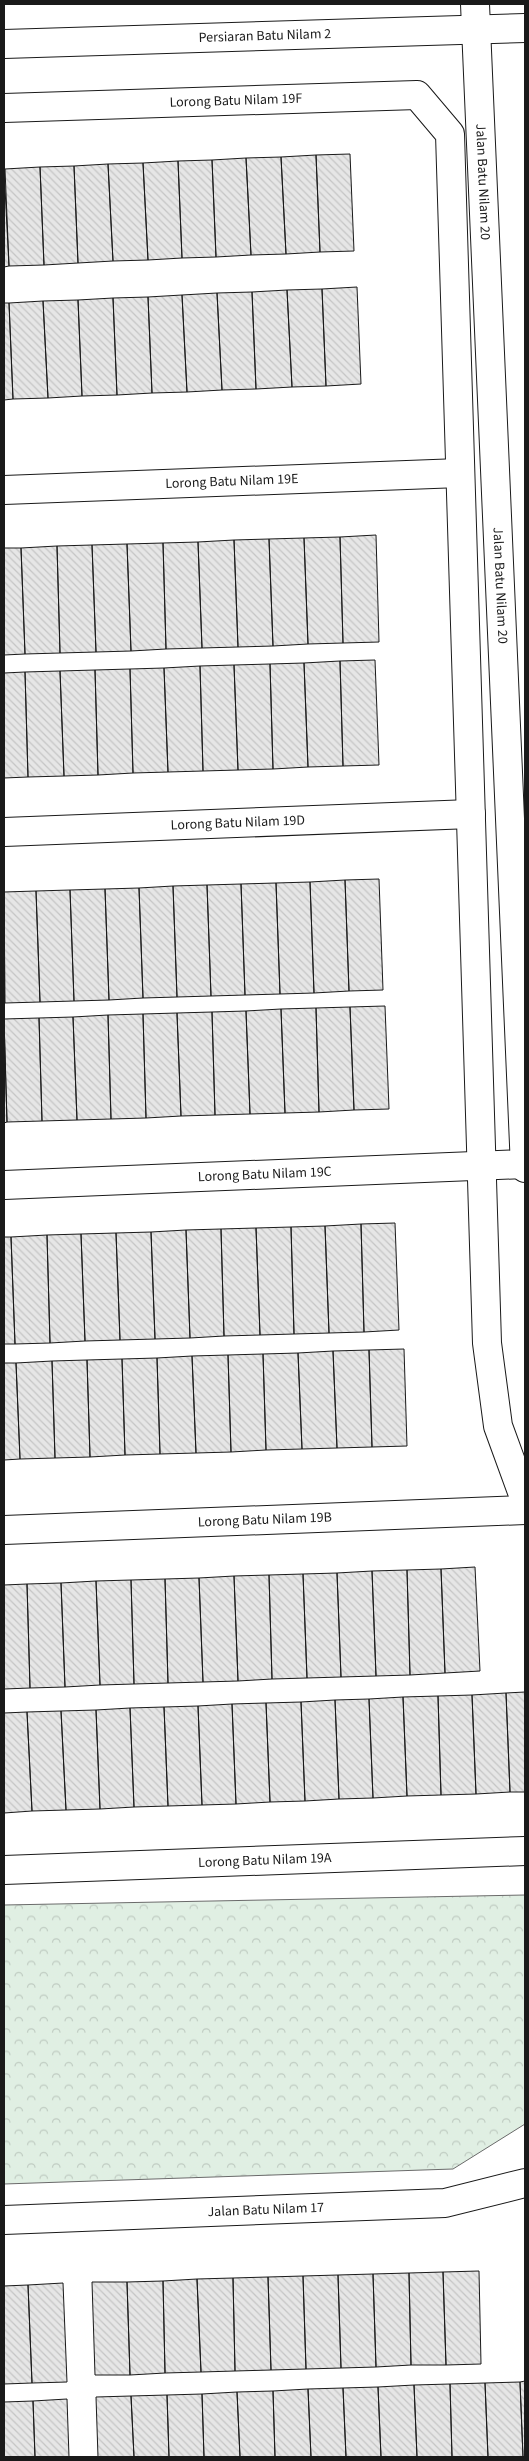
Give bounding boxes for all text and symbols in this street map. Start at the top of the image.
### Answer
street label: Persiaran Batu Nilam 2 [198,24,332,48]
street label: Lorong Batu Nilam 19F [169,89,303,113]
street label: Jalan Batu Nilam 20 [470,123,495,241]
street label: Lorong Batu Nilam 19E [165,469,299,494]
street label: Jalan Batu Nilam 20 [487,527,512,644]
street label: Lorong Batu Nilam 19D [170,810,305,836]
street label: Lorong Batu Nilam 19C [197,1162,332,1187]
street label: Lorong Batu Nilam 19B [197,1507,332,1533]
street label: Lorong Batu Nilam 19A [198,1848,332,1873]
street label: Jalan Batu Nilam 17 [207,2198,325,2222]

